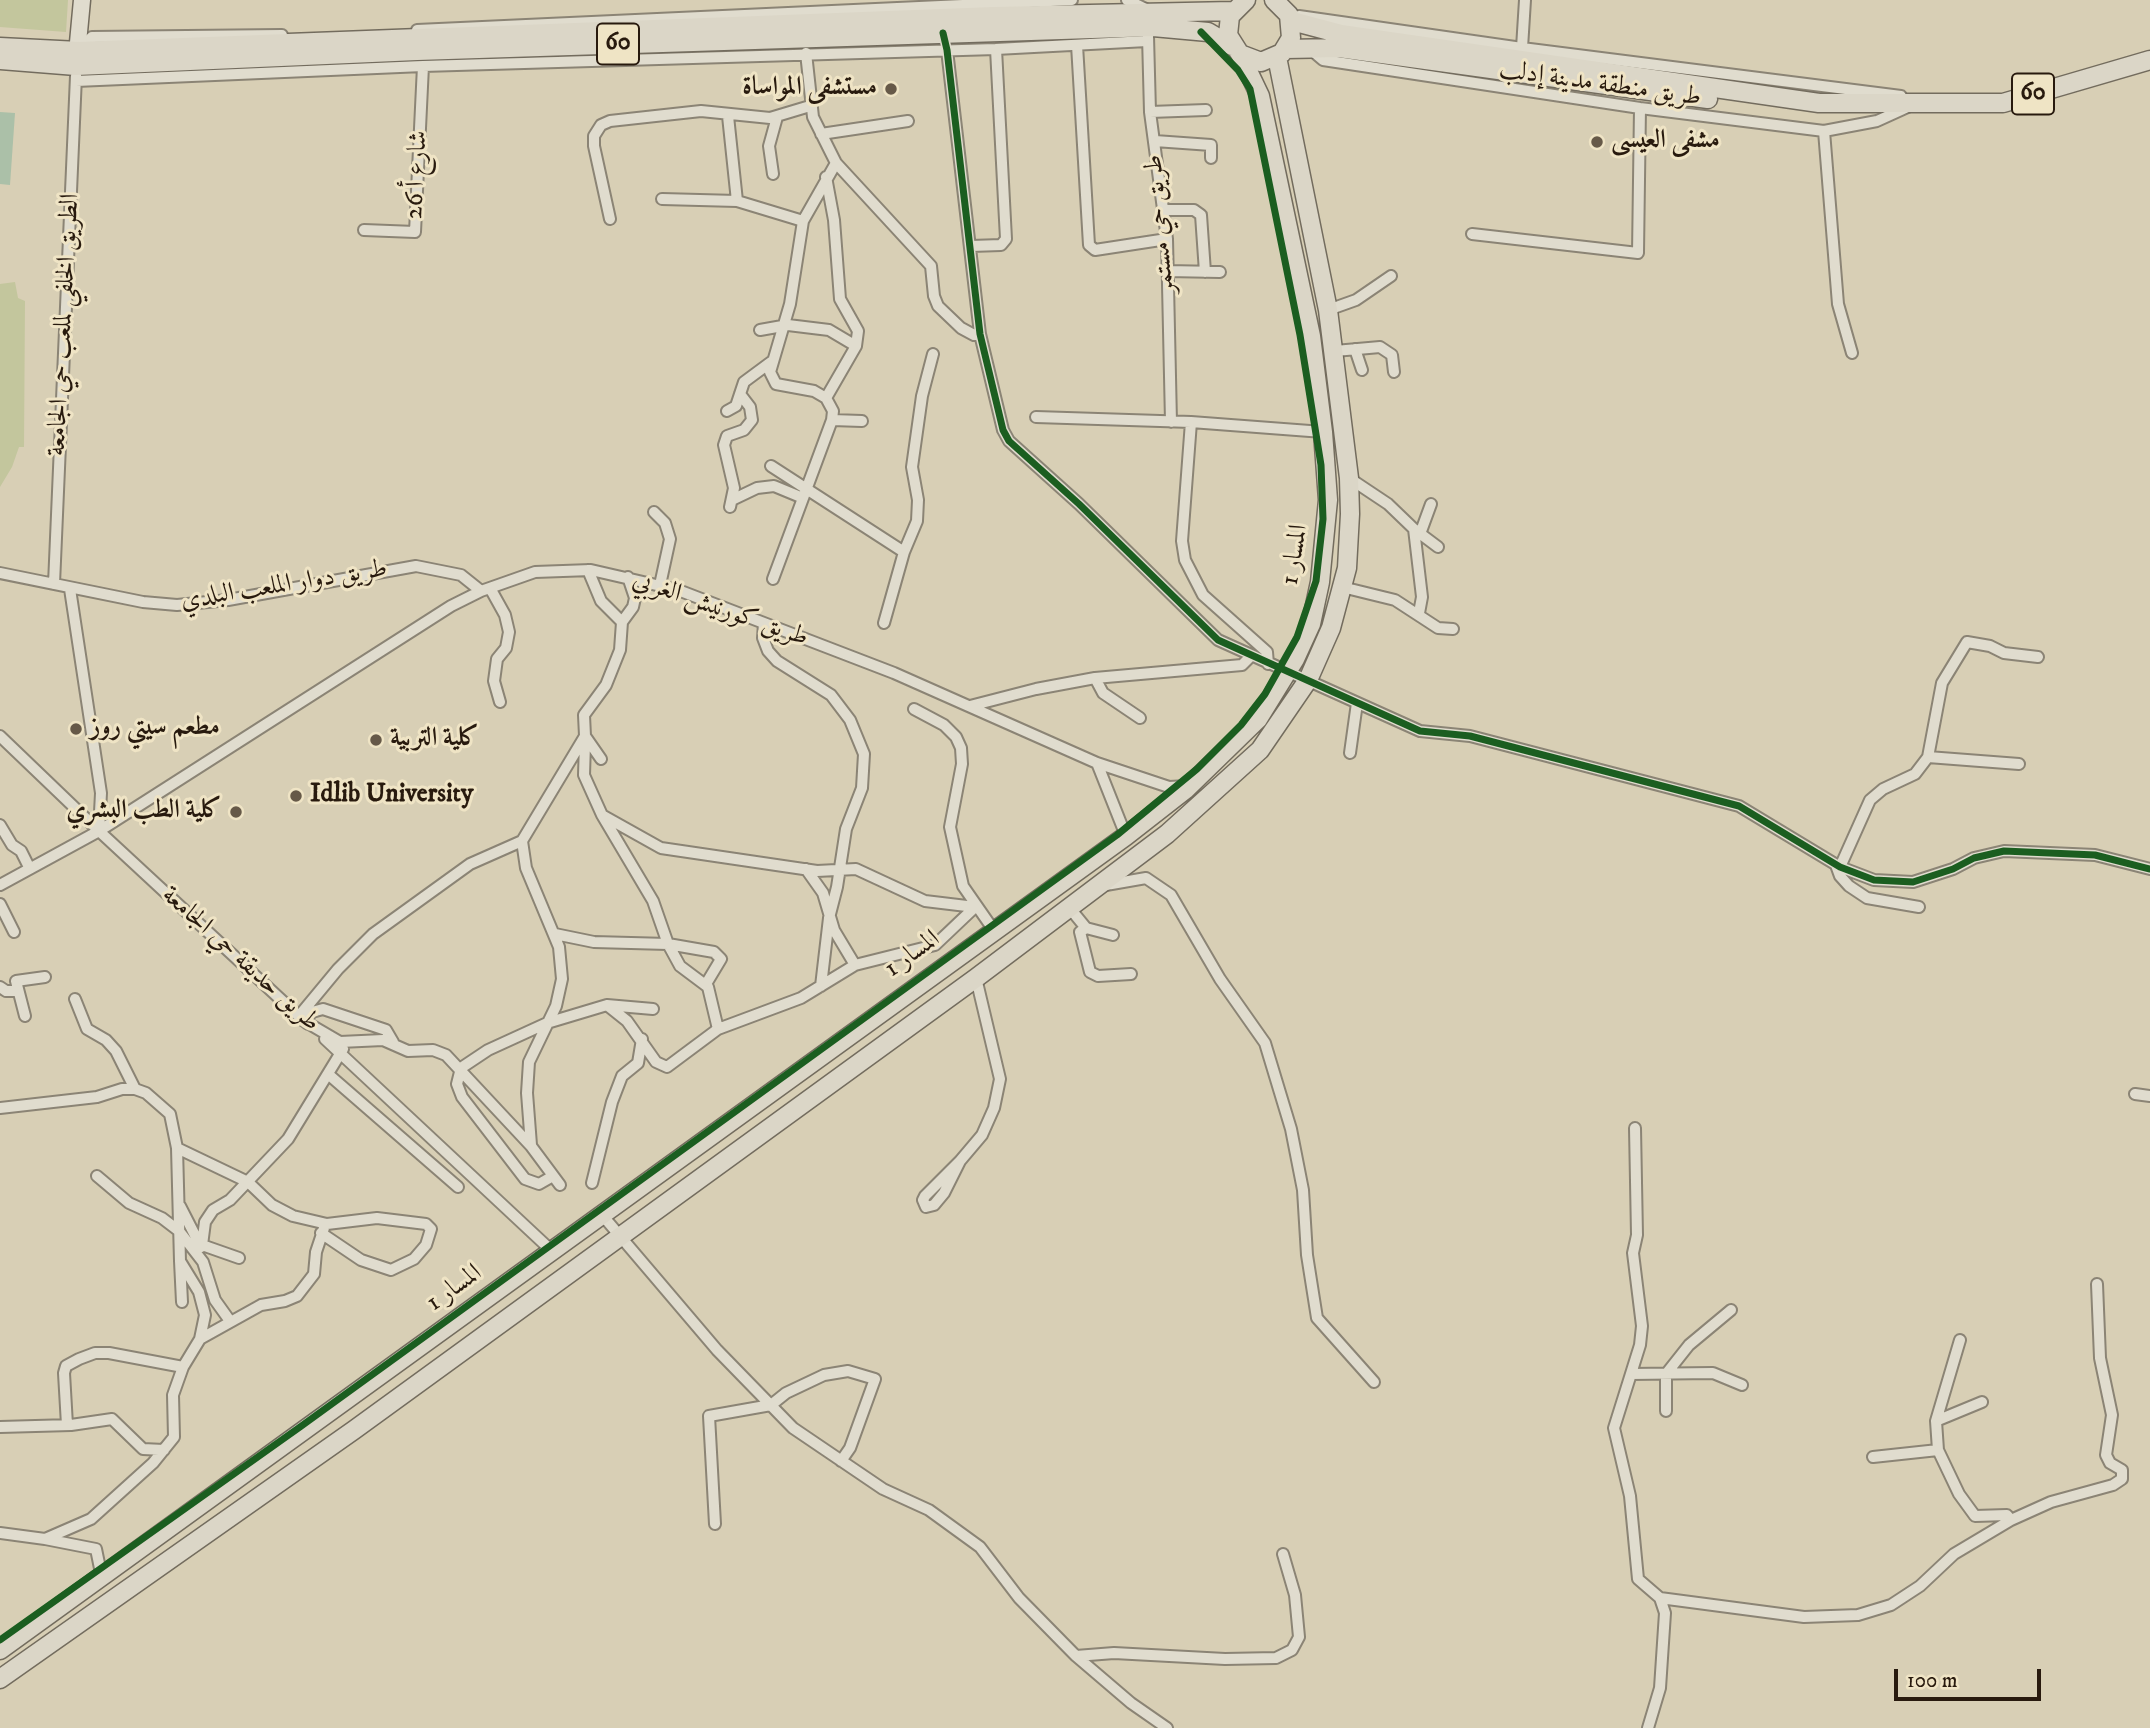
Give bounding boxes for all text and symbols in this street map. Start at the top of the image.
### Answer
road number: 60 [597,24,639,64]
street label: طريق منطقة مدينة إدلب [1497,55,1703,115]
place label: مستشفى المواساة [742,73,877,105]
road number: 60 [2012,74,2054,114]
marker: مستشفى المواساة [883,81,899,97]
place label: مشفى العيسى [1611,126,1720,158]
street label: شارع أ 26 [400,130,436,220]
marker: مشفى العيسى [1589,134,1605,150]
street label: طريق حي مستمر [1139,153,1183,295]
street label: الطريق الخلفي لملعب حي الجامعة [43,193,87,457]
street label: المسار 1 [1276,522,1316,588]
street label: طريق دوار الملعب البلدي [178,554,390,618]
street label: طريق كورنيش الغربي [628,565,812,655]
place label: مطعم سيتي روز [90,713,220,745]
marker: مطعم سيتي روز [68,721,84,737]
place label: كلية التربية [390,724,479,756]
marker: كلية التربية [368,732,384,748]
place label: Idlib University [310,780,473,812]
marker: Idlib University [288,788,304,804]
place label: كلية الطب البشري [66,796,222,828]
marker: كلية الطب البشري [228,804,244,820]
street label: طريق حديقة حي الجامعة [154,881,326,1039]
street label: المسار 1 [879,924,947,986]
street label: المسار 1 [421,1258,489,1320]
scale bar [1898,1654,2045,1698]
text: 100 m [1907,1668,1958,1694]

